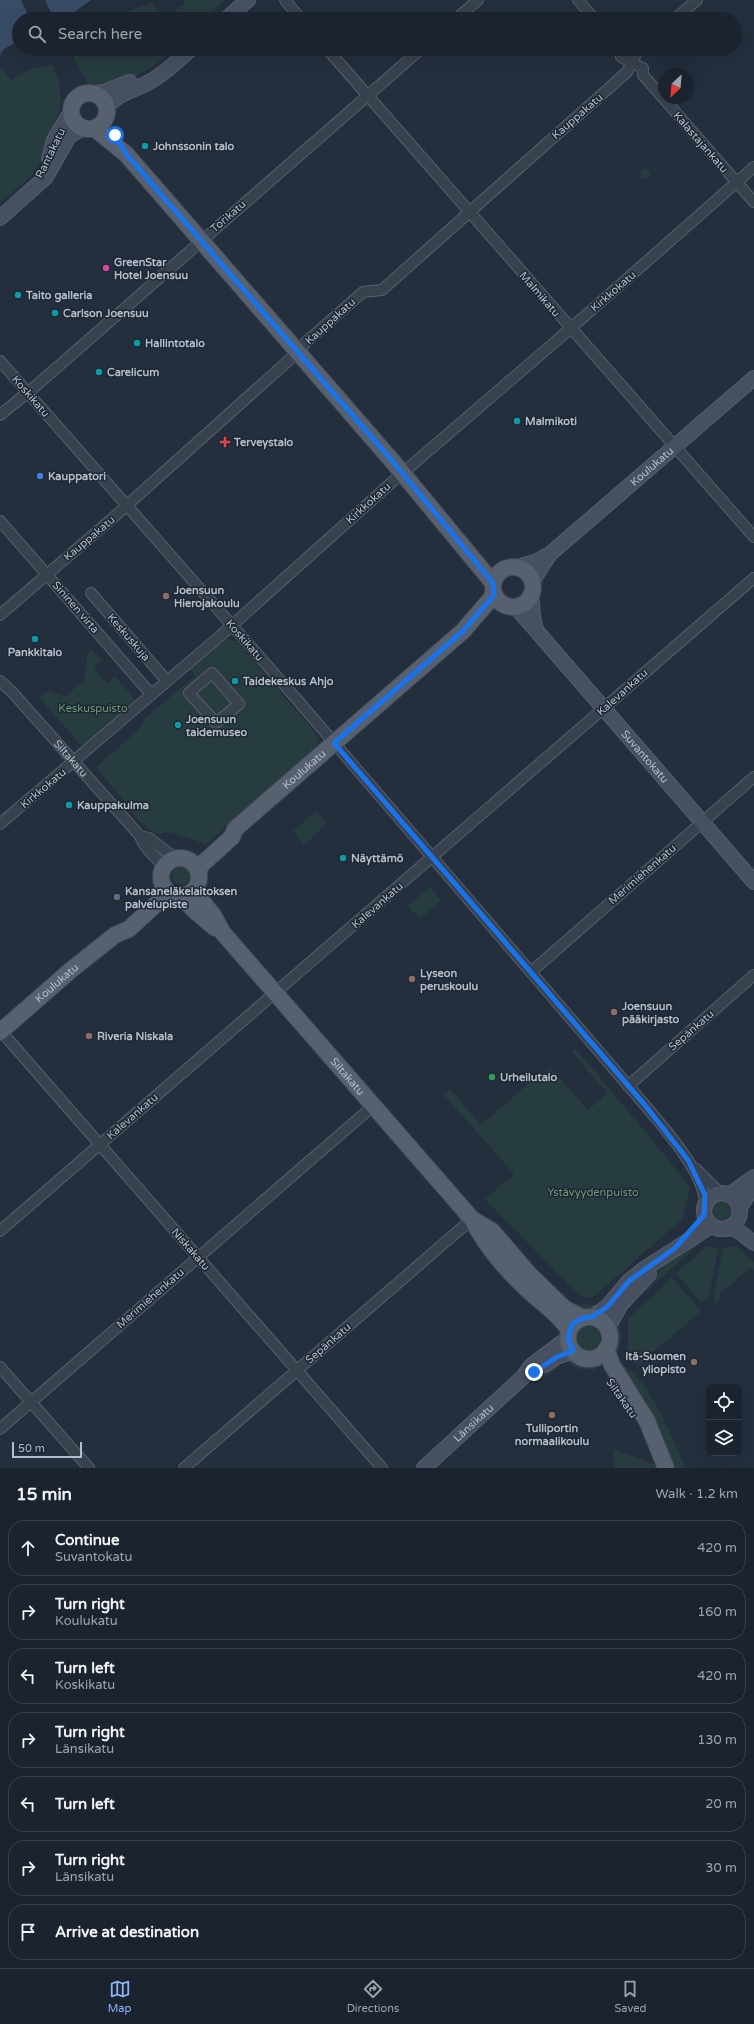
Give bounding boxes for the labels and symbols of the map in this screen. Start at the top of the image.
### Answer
north arrow [658,68,694,104]
street label: Kauppakatu [549,91,605,142]
street label: Kalastajankatu [671,109,731,176]
street label: Rantakatu [33,126,68,180]
route start [106,126,124,144]
place label: Johnssonin talo [152,140,235,153]
marker: Johnssonin talo [140,141,150,151]
street label: Torikatu [208,198,249,235]
place label: GreenStar Hotel Joensuu [114,256,188,282]
marker: GreenStar Hotel Joensuu [101,263,111,273]
street label: Kirkkokatu [588,268,639,315]
street label: Malmikatu [517,269,563,319]
place label: Taito galleria [25,289,92,303]
marker: Taito galleria [13,290,23,300]
street label: Kauppakatu [303,295,358,347]
place label: Carlson Joensuu [63,307,149,320]
marker: Carlson Joensuu [50,308,60,318]
place label: Hallintotalo [145,337,205,350]
marker: Hallintotalo [132,338,142,348]
place label: Carelicum [107,366,159,379]
marker: Carelicum [94,367,104,377]
street label: Koskikatu [9,373,52,420]
place label: Malmikoti [525,415,577,428]
marker: Malmikoti [512,416,522,426]
marker: Terveystalo [219,436,231,448]
place label: Terveystalo [233,436,294,450]
street label: Koulukatu [628,444,676,489]
place label: Kauppatori [48,470,106,484]
marker: Kauppatori [35,471,45,481]
street label: Kirkkokatu [343,480,393,527]
street label: Kauppakatu [61,513,118,564]
street label: Sininen virta [50,579,102,636]
place label: Joensuun Hierojakoulu [173,584,240,611]
marker: Joensuun Hierojakoulu [161,591,171,601]
street label: Keskuskuja [105,611,153,664]
street label: Koskikatu [223,617,266,664]
marker: Pankkitalo [30,634,40,644]
place label: Pankkitalo [8,646,63,659]
street label: Kalevankatu [594,666,650,719]
place label: Taidekeskus Ahjo [242,675,334,689]
marker: Taidekeskus Ahjo [230,676,240,686]
park label: Keskuspuisto [58,702,128,715]
place label: Joensuun taidemuseo [185,713,248,739]
marker: Joensuun taidemuseo [173,720,183,730]
street label: Suvantokatu [619,728,671,786]
street label: Siltakatu [51,737,91,780]
street label: Koulukatu [280,747,329,792]
street label: Kirkkokatu [18,765,69,811]
place label: Kauppakulma [77,799,149,813]
marker: Kauppakulma [64,800,74,810]
street label: Merimiehenkatu [606,842,679,907]
place label: Näyttämö [351,852,404,866]
marker: Näyttämö [338,853,348,863]
street label: Kalevankatu [349,879,406,931]
place label: Kansaneläkelaitoksen palvelupiste [125,885,238,912]
marker: Kansaneläkelaitoksen palvelupiste [112,892,122,902]
street label: Koulukatu [33,961,81,1005]
place label: Lyseon peruskoulu [420,967,478,994]
marker: Lyseon peruskoulu [407,974,417,984]
place label: Joensuun pääkirjasto [621,1000,680,1027]
marker: Joensuun pääkirjasto [609,1007,619,1017]
street label: Sepänkatu [666,1007,717,1054]
place label: Riveria Niskala [97,1030,173,1043]
marker: Riveria Niskala [84,1031,94,1041]
street label: Siltakatu [328,1055,367,1098]
place label: Urheilutalo [500,1071,558,1084]
marker: Urheilutalo [487,1072,497,1082]
street label: Kalevankatu [104,1090,161,1142]
park label: Ystävyydenpuisto [547,1186,639,1199]
street label: Niskakatu [169,1226,212,1273]
street label: Merimiehenkatu [114,1266,187,1331]
street label: Sepänkatu [303,1320,354,1367]
place label: Itä-Suomen yliopisto [625,1350,686,1377]
marker: Itä-Suomen yliopisto [689,1357,699,1367]
route end [525,1363,543,1381]
street label: Siltakatu [603,1376,640,1421]
street label: Länsikatu [451,1401,497,1445]
marker: Tulliportin normaalikoulu [547,1410,557,1420]
place label: Tulliportin normaalikoulu [515,1422,589,1448]
scale bar [12,1440,82,1459]

